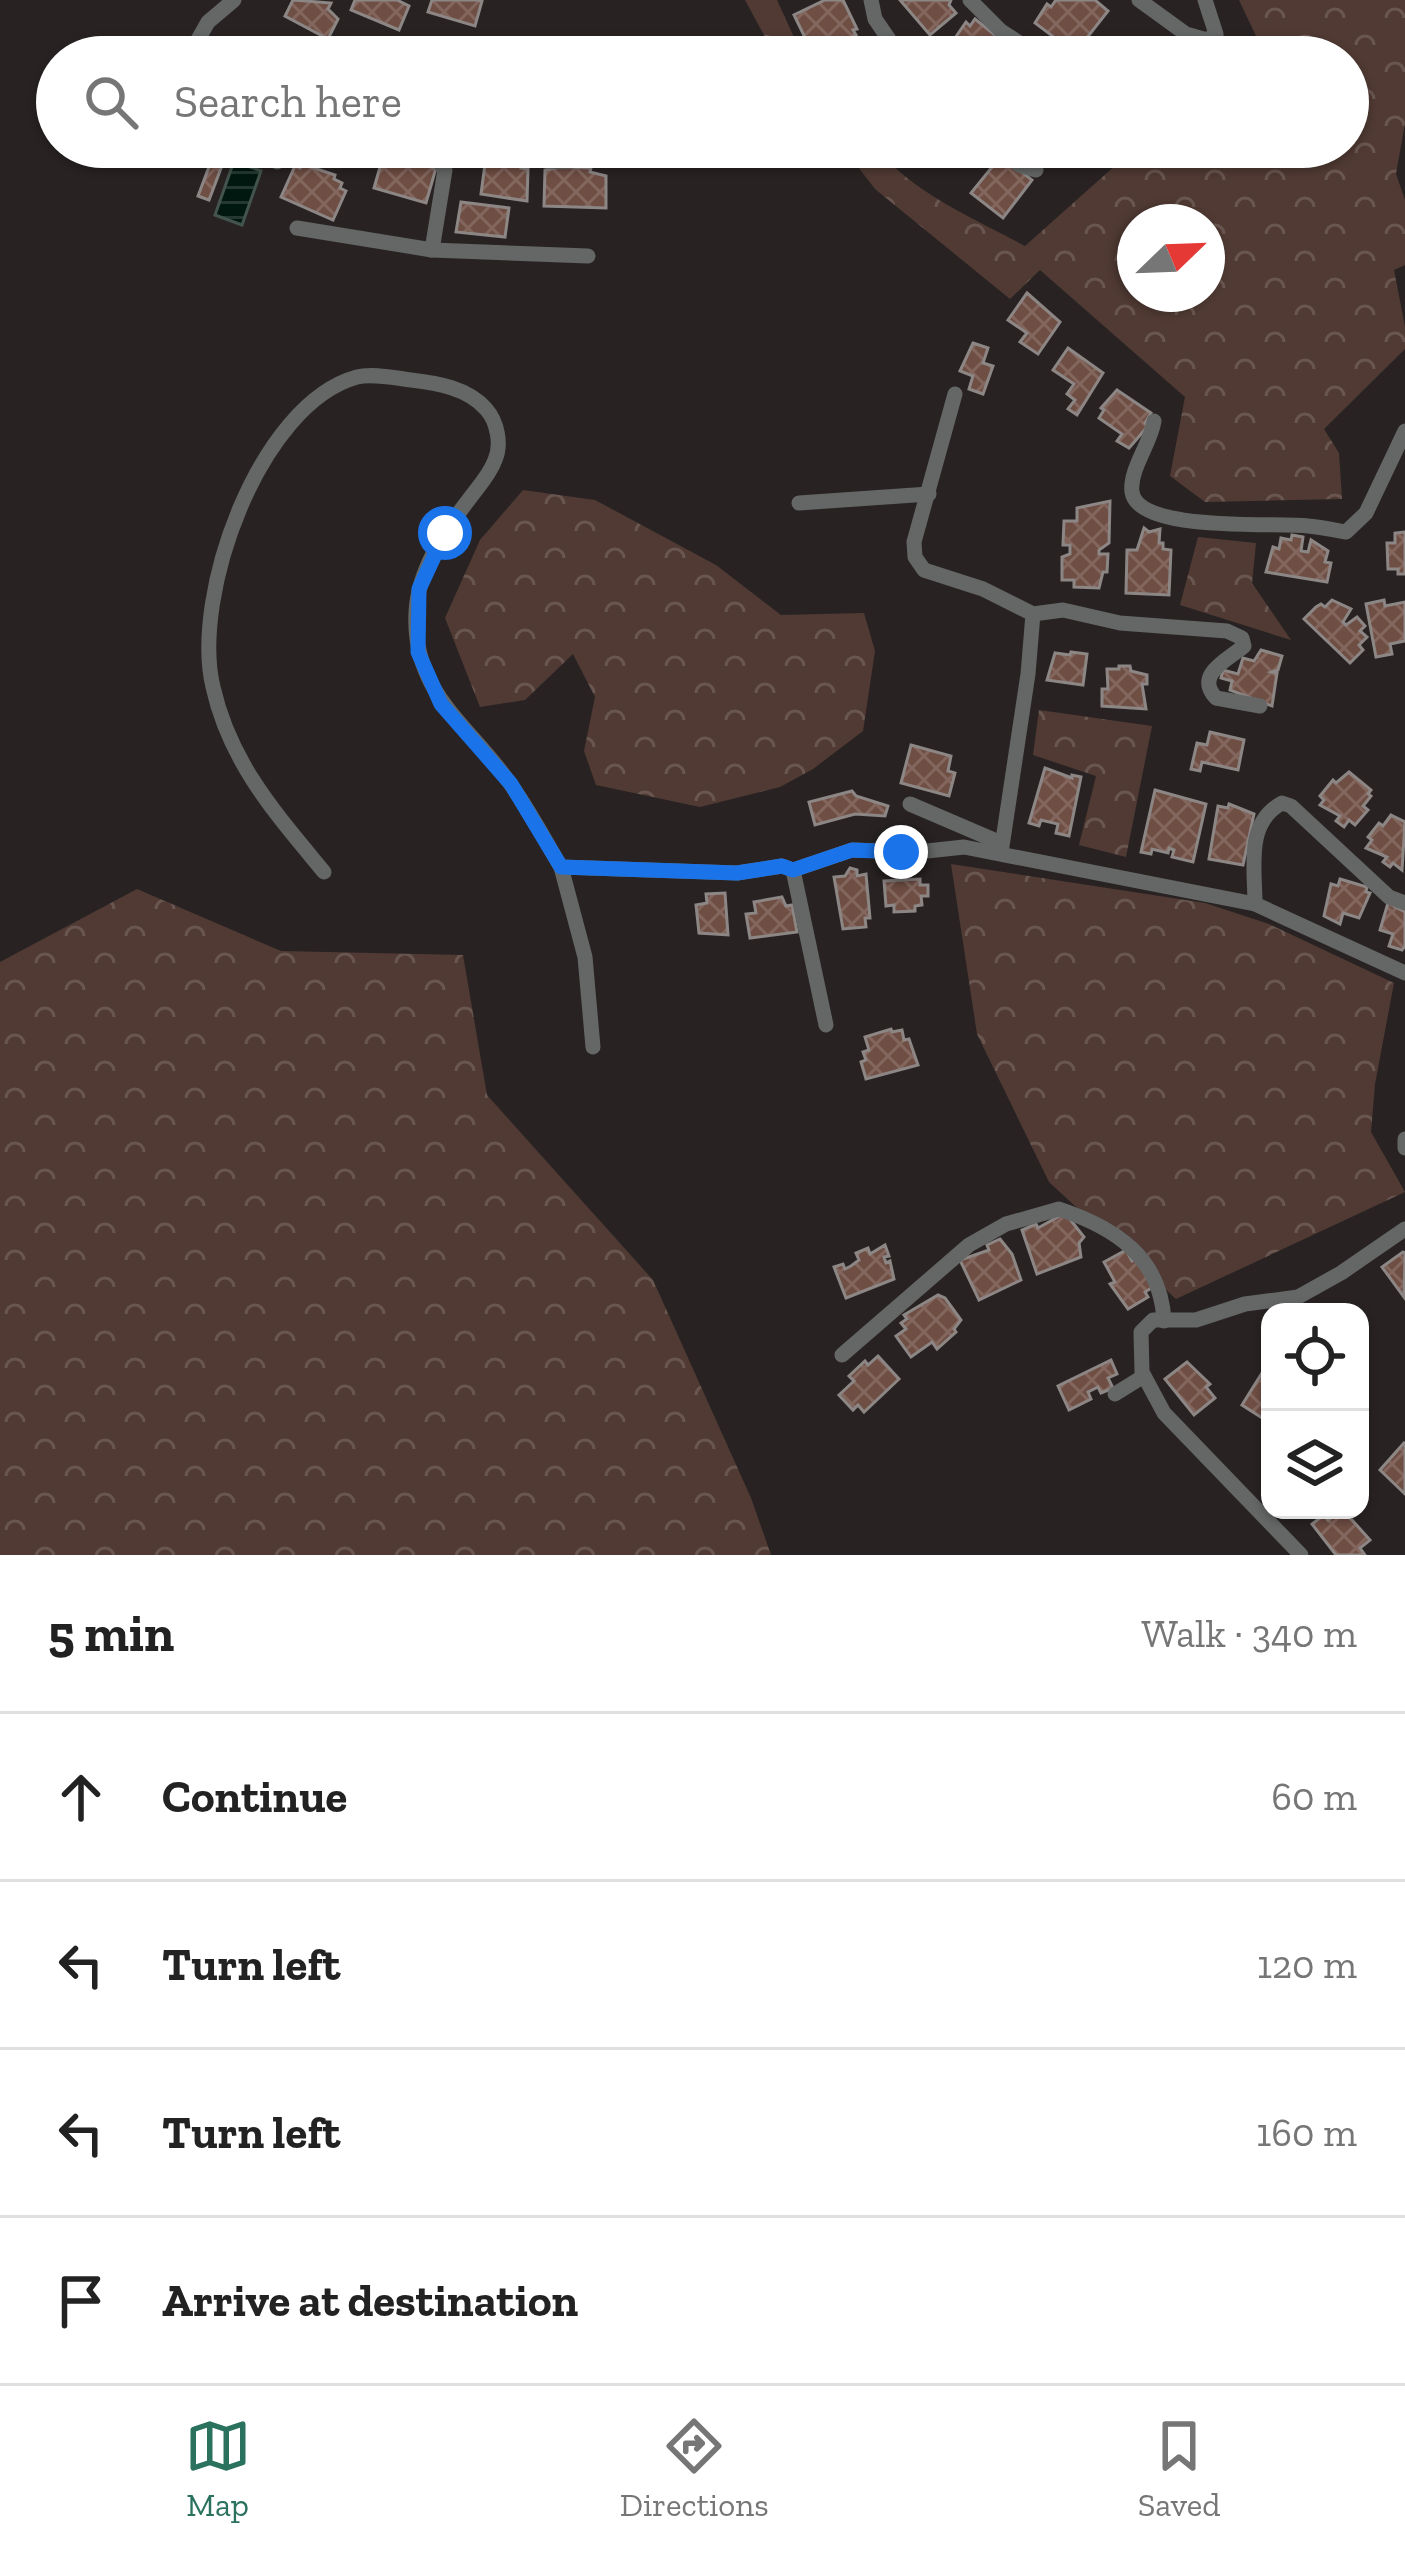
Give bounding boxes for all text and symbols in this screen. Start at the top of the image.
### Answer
search box [36,36,1369,168]
icon: search [78,69,144,135]
text: Search here [174,75,402,129]
north arrow [1117,204,1225,312]
route start [418,506,472,560]
route end [874,825,928,879]
map controls [1261,1303,1369,1519]
button: locate [1261,1303,1369,1411]
button: layers [1261,1411,1369,1519]
text: 5 min [48,1603,174,1664]
text: Walk · 340 m [1141,1610,1357,1657]
icon: ahead [48,1764,114,1830]
text: Continue [162,1770,347,1824]
text: 60 m [1271,1773,1357,1820]
icon: left [48,1932,114,1998]
text: Turn left [162,1938,340,1992]
text: 120 m [1257,1941,1357,1988]
icon: left [48,2100,114,2166]
text: Turn left [162,2106,340,2160]
text: 160 m [1256,2109,1357,2156]
icon: arrive [48,2268,114,2334]
text: Arrive at destination [162,2274,578,2328]
tab: Map [185,2413,251,2524]
tab: Directions [620,2413,769,2524]
tab: Saved [1138,2413,1220,2524]

